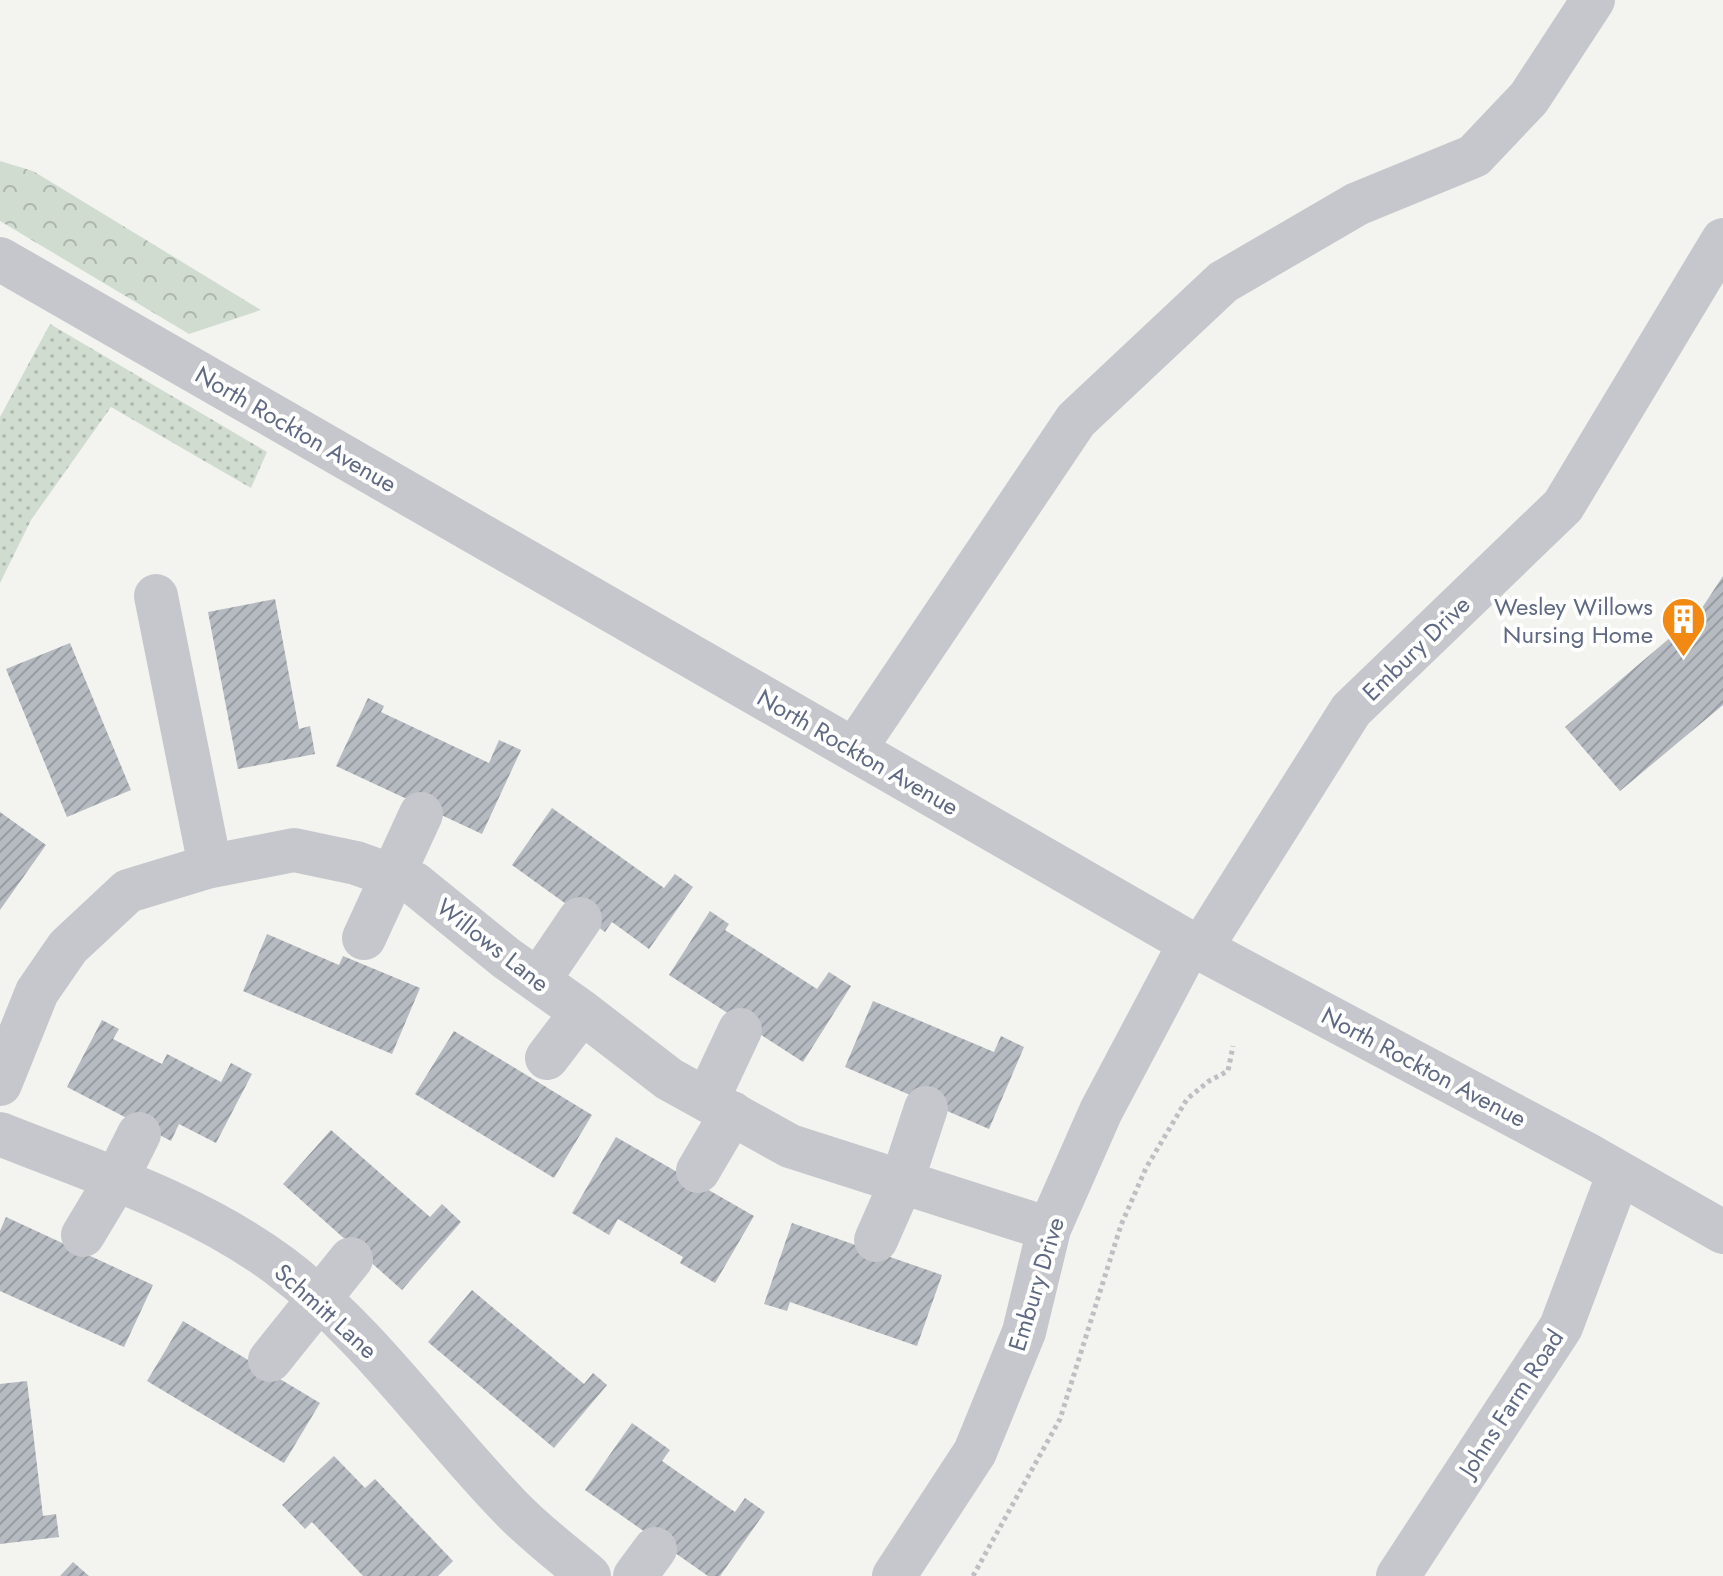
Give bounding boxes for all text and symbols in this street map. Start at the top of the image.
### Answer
street label: North Rockton Avenue [189,357,403,501]
street label: Embury Drive [1354,587,1478,709]
place label: Wesley Willows Nursing Home [1494,589,1653,652]
building icon: Wesley Willows Nursing Home [1660,596,1708,659]
street label: North Rockton Avenue [751,680,965,824]
street label: Willows Lane [429,890,557,1000]
street label: North Rockton Avenue [1315,998,1533,1136]
street label: Embury Drive [999,1213,1073,1355]
street label: Schmitt Lane [267,1255,385,1367]
street label: Johns Farm Road [1448,1322,1572,1486]

